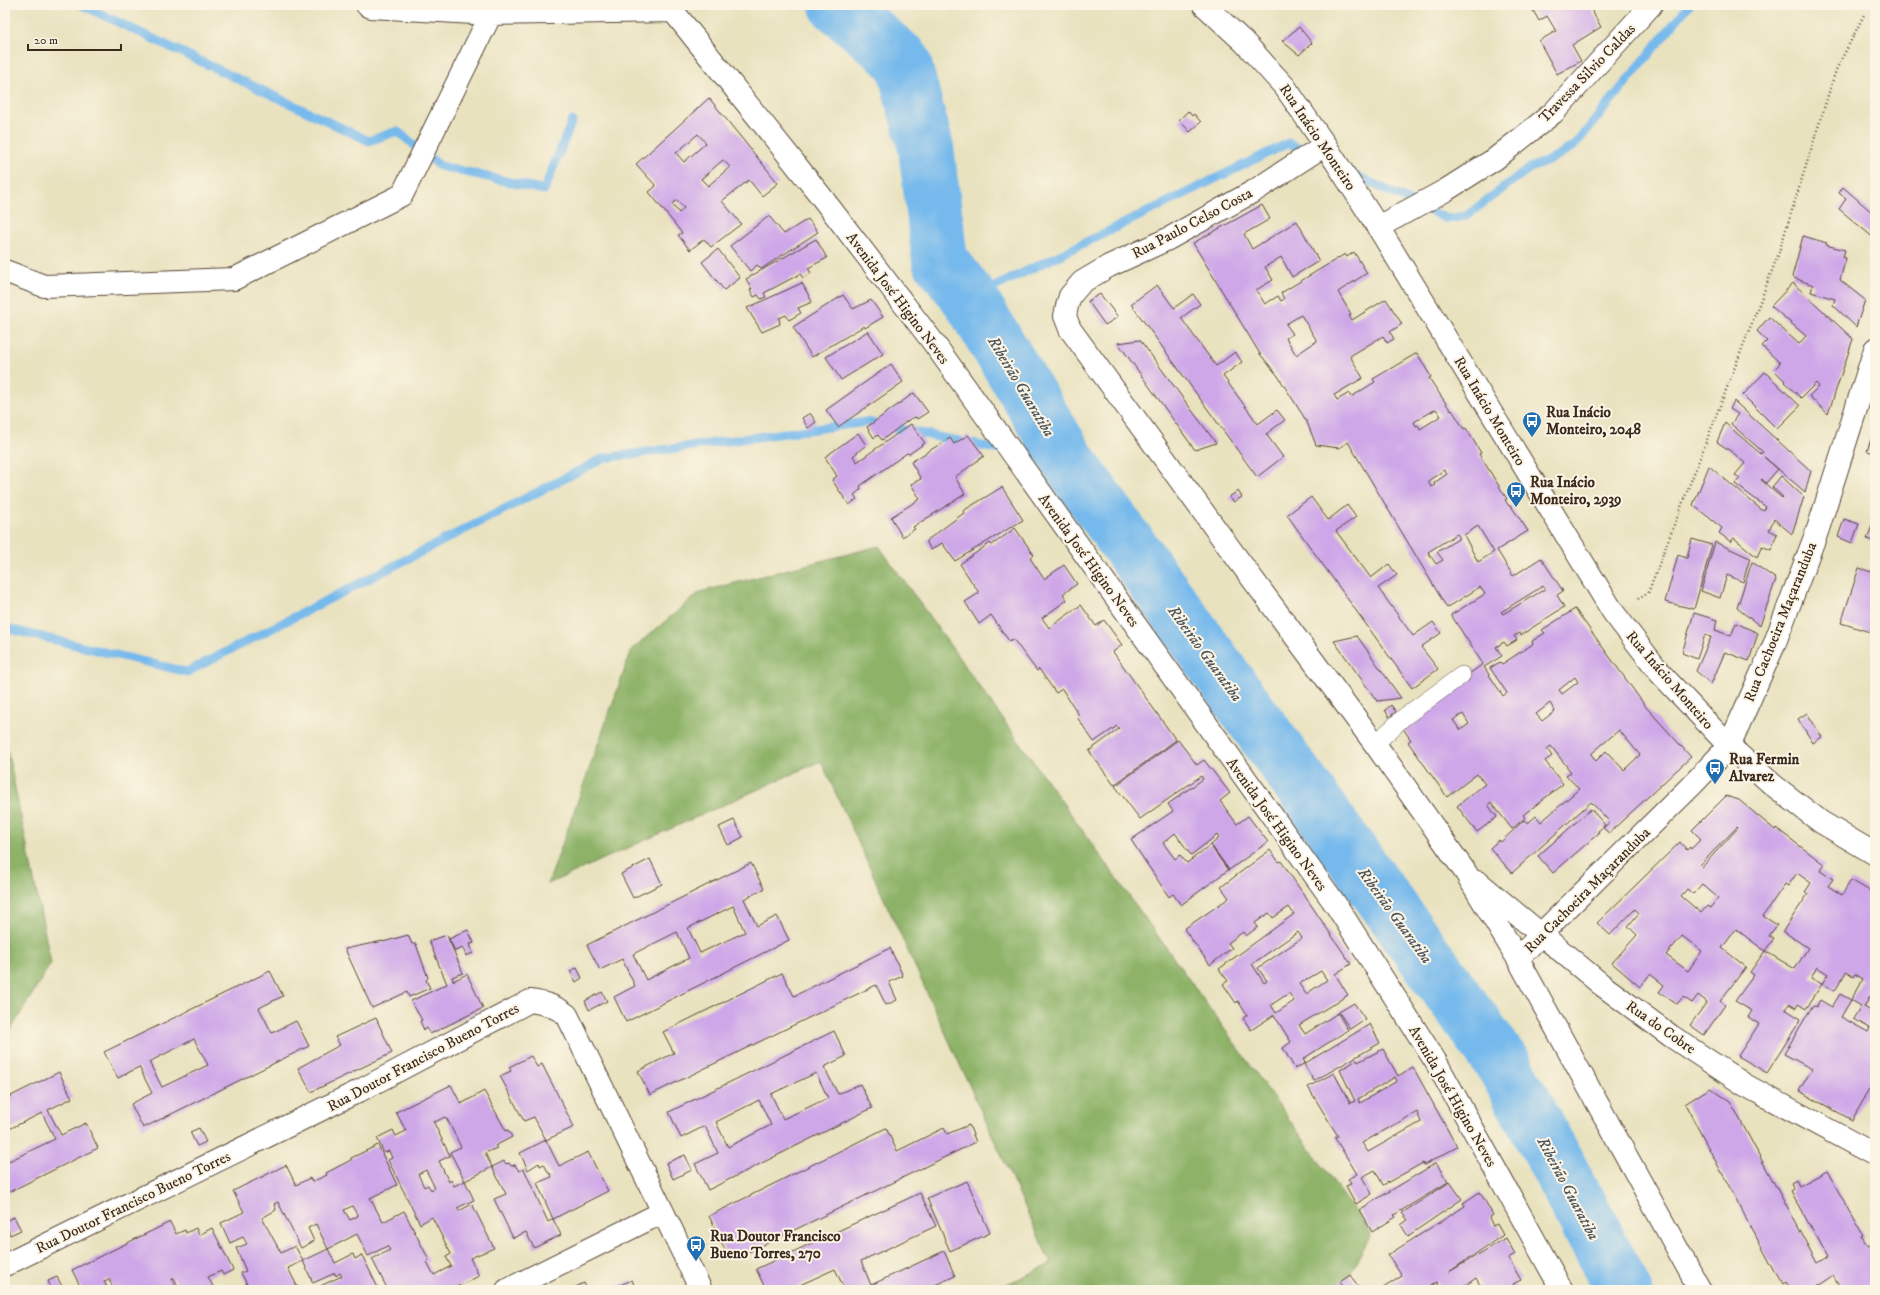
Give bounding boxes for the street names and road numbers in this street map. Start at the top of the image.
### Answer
street label: Travessa Silvio Caldas [1535,20,1640,127]
street label: Rua Inácio Monteiro [1275,80,1360,194]
street label: Rua Paulo Celso Costa [1129,183,1256,263]
street label: Avenida José Higino Neves [842,229,953,368]
street label: Rua Inácio Monteiro [1449,353,1530,469]
street label: Avenida José Higino Neves [1034,490,1143,631]
street label: Rua Cachoeira Maçaranduba [1740,539,1821,705]
street label: Rua Inácio Monteiro [1622,627,1718,733]
street label: Avenida José Higino Neves [1222,754,1331,895]
street label: Rua Cachoeira Maçaranduba [1520,823,1655,957]
street label: Rua do Cobre [1622,996,1699,1058]
street label: Rua Doutor Francisco Bueno Torres [324,999,522,1116]
street label: Avenida José Higino Neves [1404,1022,1501,1170]
street label: Rua Doutor Francisco Bueno Torres [33,1147,234,1258]

